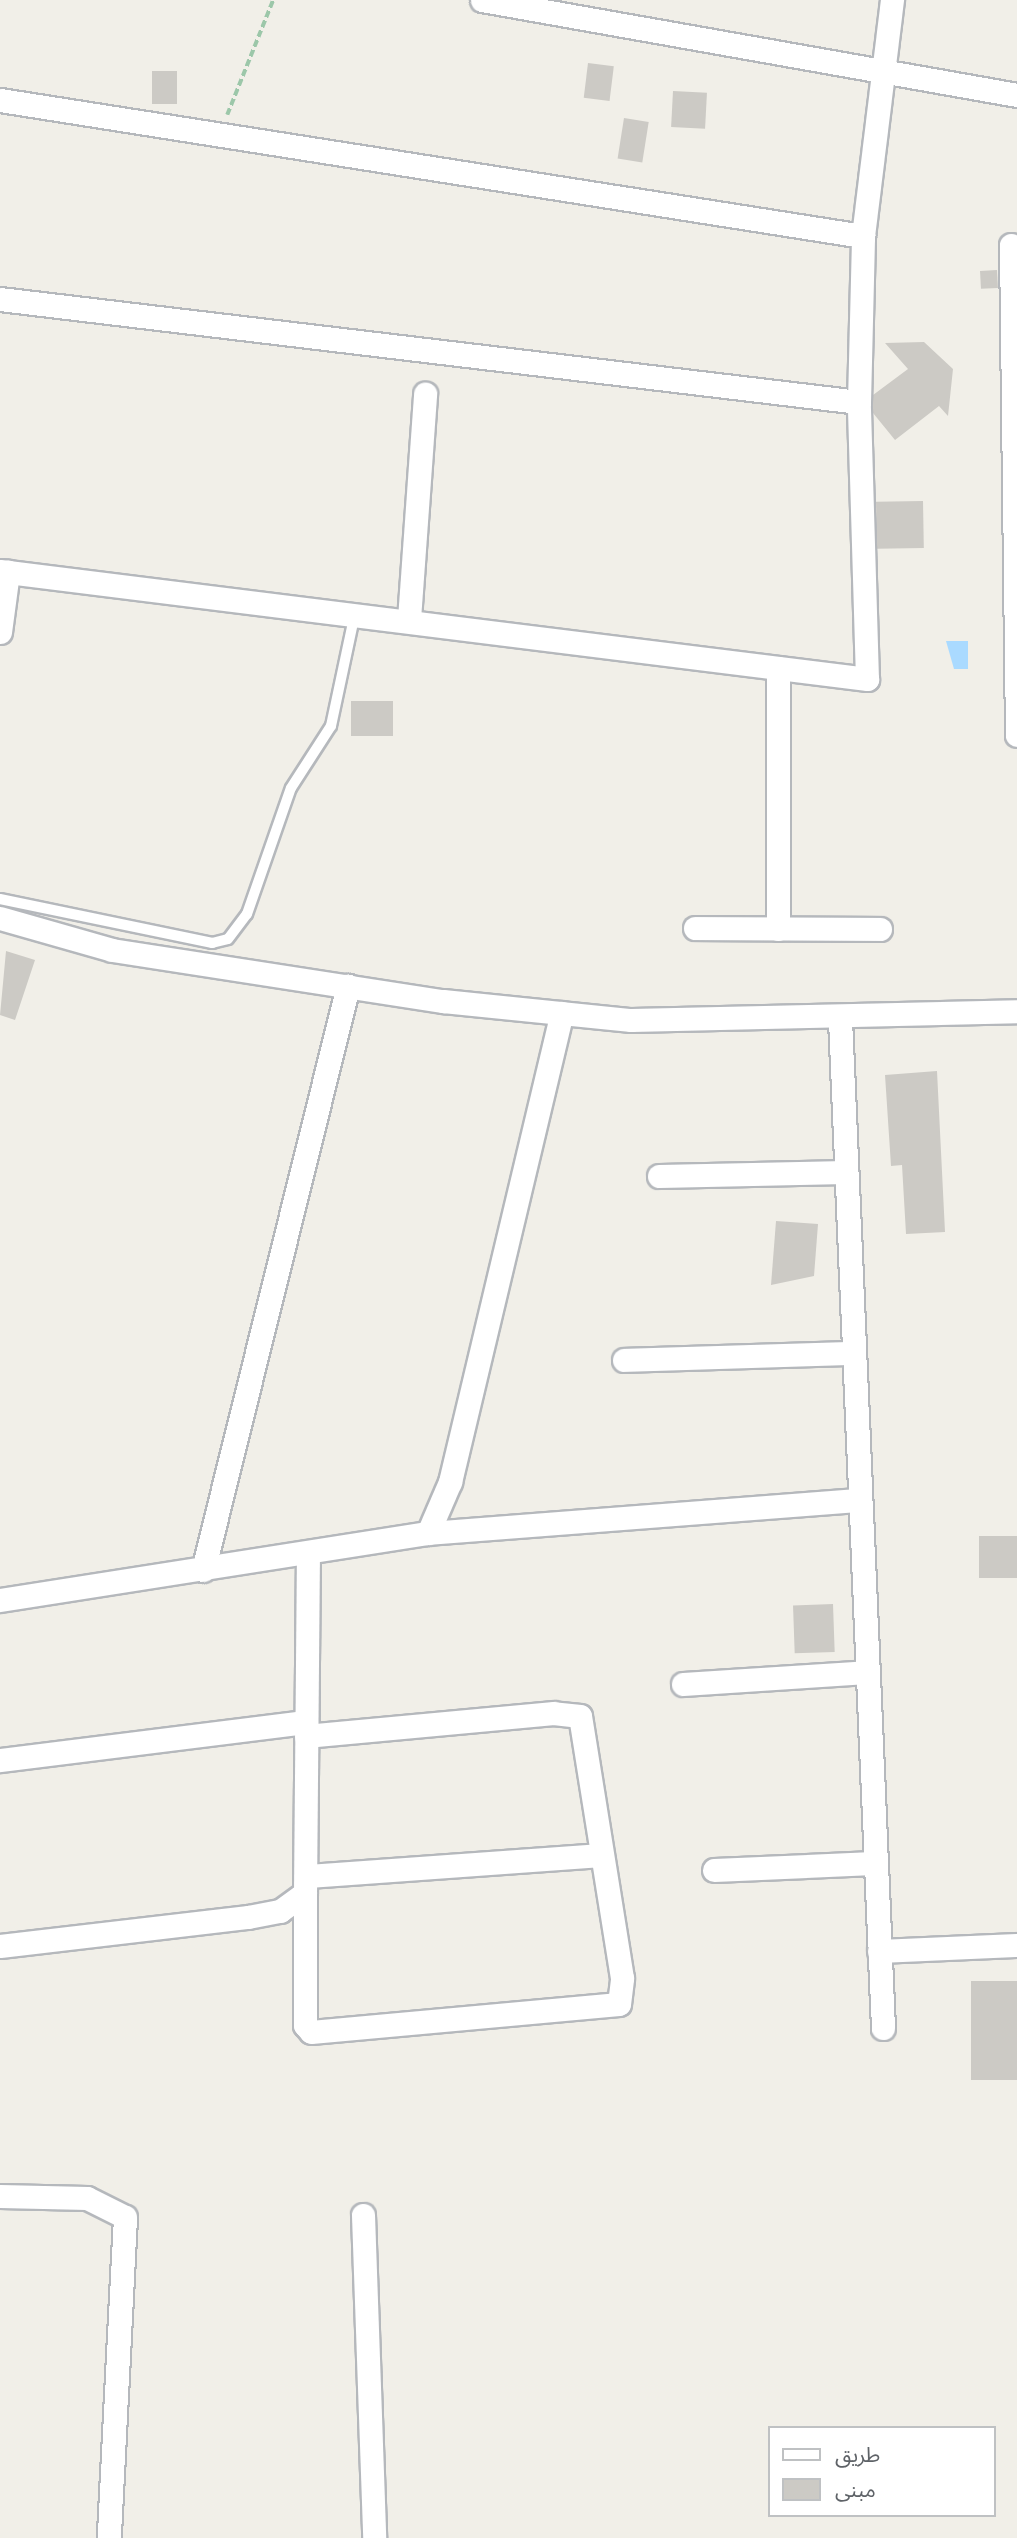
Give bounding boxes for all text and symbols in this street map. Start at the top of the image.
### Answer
legend [768,2426,996,2517]
text: طريق [835,2443,880,2467]
text: مبنى [835,2478,876,2502]

